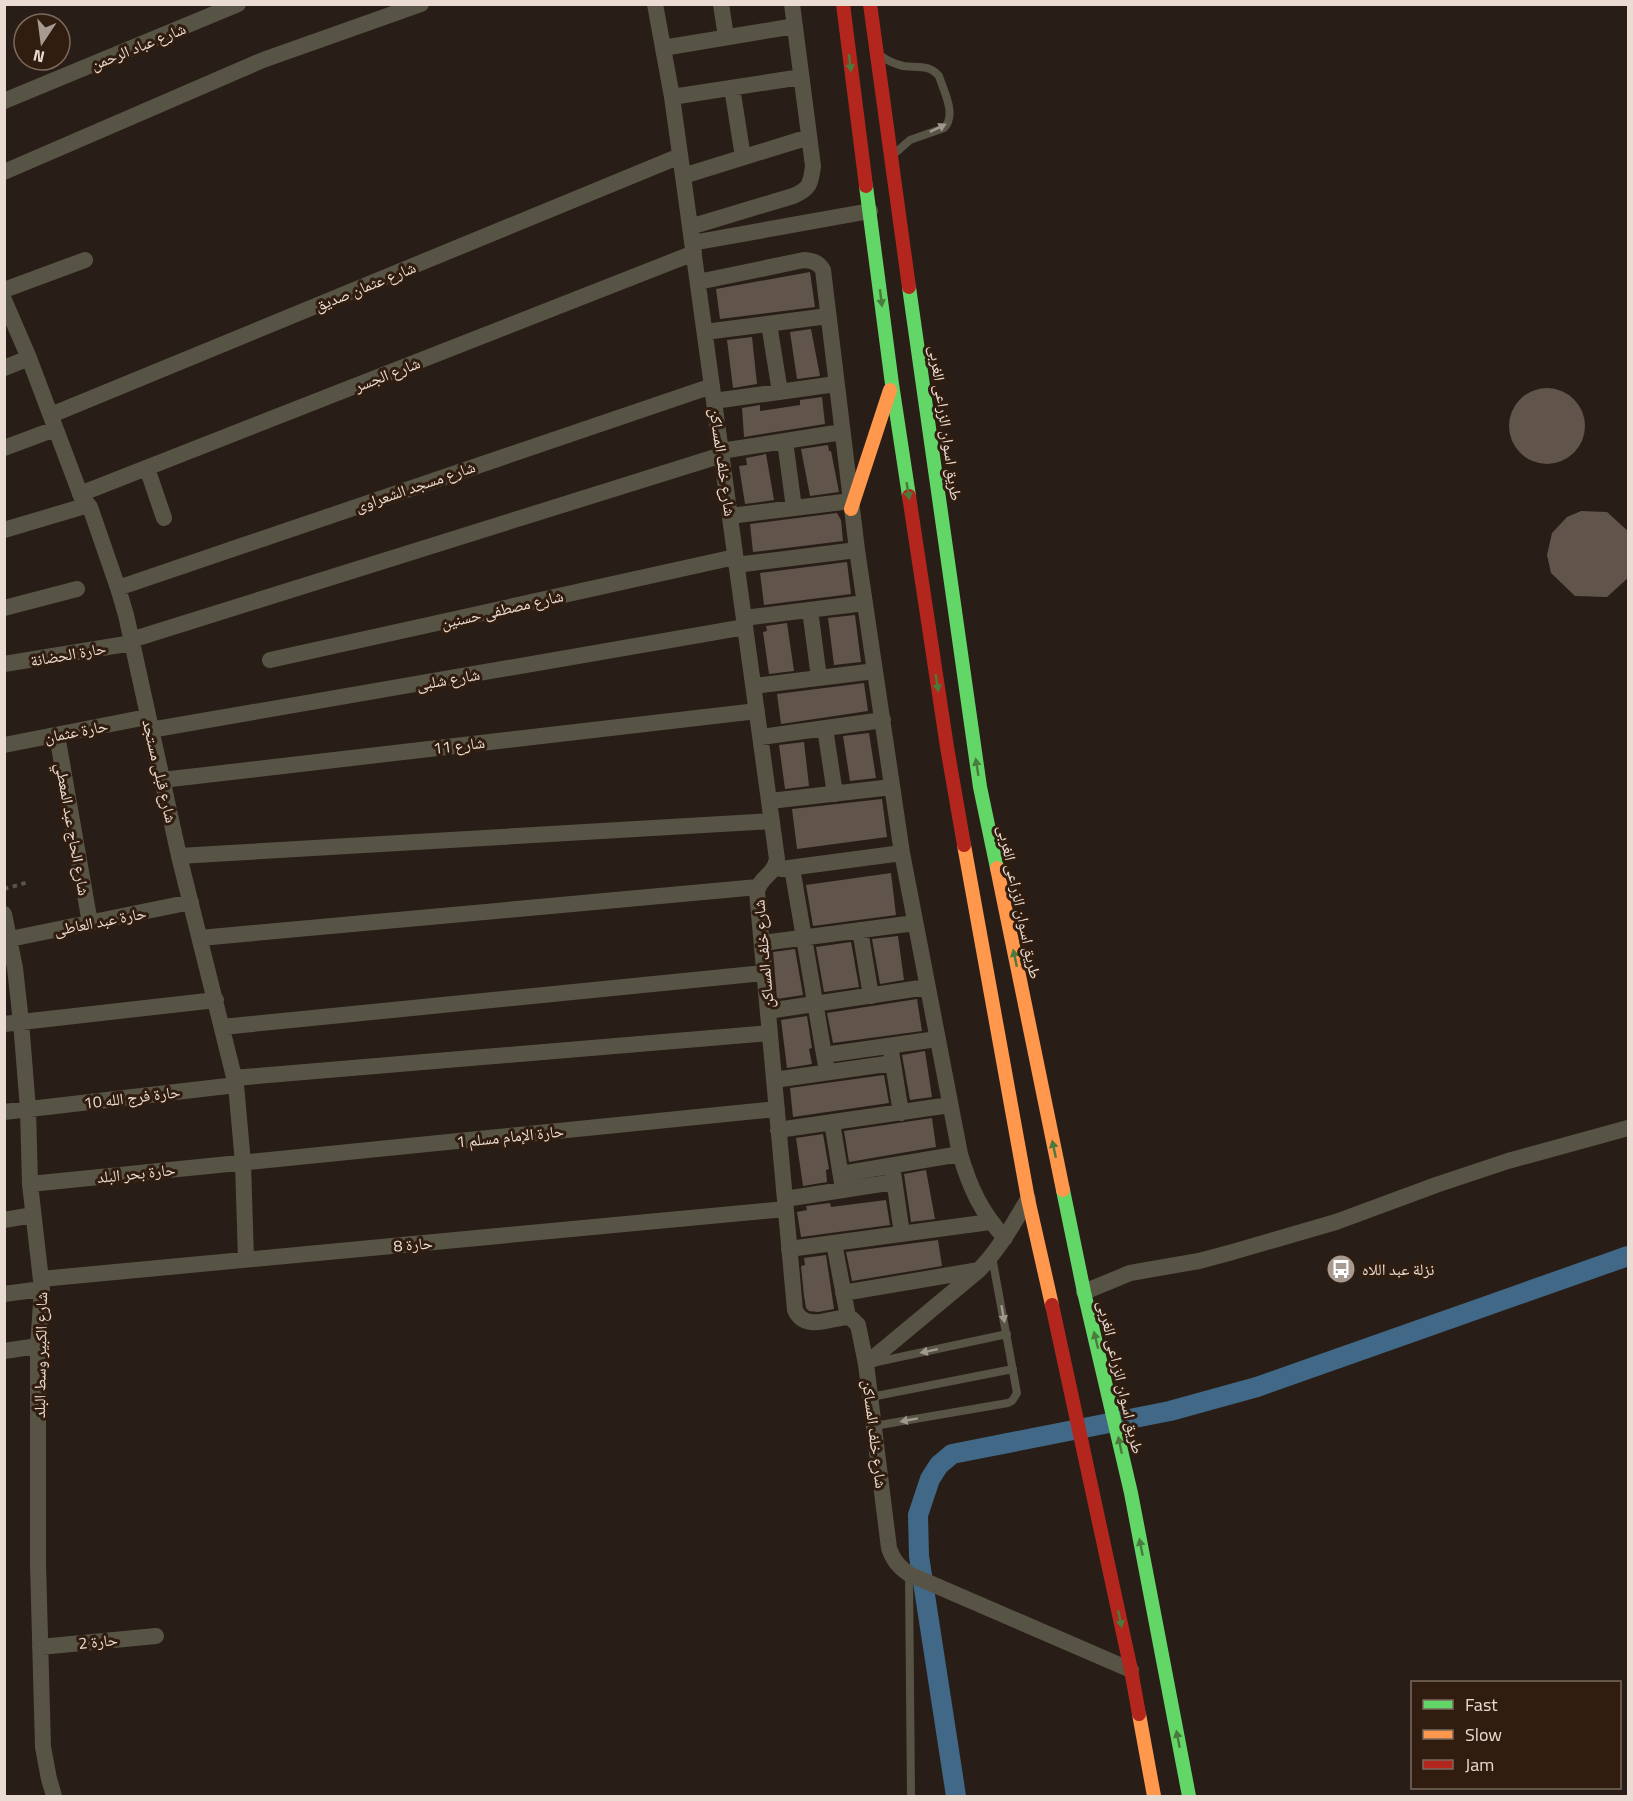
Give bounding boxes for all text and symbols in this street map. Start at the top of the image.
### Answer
north arrow [12,12,72,72]
street label: شارع عباد الرحمن [87,16,189,76]
text: N [31,44,47,70]
one-way arrow [846,53,855,72]
one-way arrow [930,124,947,133]
street label: شارع عثمان صديق [311,255,419,317]
one-way arrow [876,288,886,307]
street label: طريق اسوان الزراعى الغربى [923,344,969,502]
street label: شارع الجسر [350,350,423,398]
street label: شارع خلف المساكن [704,406,742,518]
street label: شارع مسجد الشعراوى [352,454,478,518]
one-way arrow [904,481,913,500]
street label: شارع مصطفى حسنين [438,583,566,635]
street label: حارة الحضانة [28,636,108,672]
street label: شارع شلبى [414,662,482,696]
one-way arrow [933,674,942,693]
street label: حارة عثمان [42,713,110,749]
street label: شارع قبلى مستجد [136,717,184,825]
street label: شارع 11 [432,730,486,760]
one-way arrow [972,757,981,776]
street label: شارع الحاج عبد المعطي [48,760,97,898]
street label: طريق اسوان الزراعى الغربى [992,823,1048,981]
street label: شارع خلف المساكن [746,899,780,1009]
street label: حارة عبد العاطى [52,900,148,942]
one-way arrow [1010,949,1019,968]
street label: حارة فرج الله 10 [82,1079,182,1115]
street label: حارة الإمام مسلم 1 [455,1118,565,1154]
one-way arrow [1049,1140,1059,1159]
street label: حارة بحر البلد [96,1157,176,1189]
street label: حارة 8 [392,1230,434,1258]
bus stop icon: نزلة عبد اللاه [1325,1253,1357,1285]
place label: نزلة عبد اللاه [1362,1257,1434,1281]
street label: شارع الكبير وسط البلد [27,1292,53,1418]
street label: طريق اسوان الزراعى الغربى [1092,1298,1150,1456]
one-way arrow [999,1305,1008,1324]
one-way arrow [1090,1331,1100,1349]
one-way arrow [919,1347,938,1356]
street label: شارع خلف المساكن [856,1378,894,1490]
one-way arrow [899,1416,918,1425]
one-way arrow [1115,1435,1125,1454]
one-way arrow [1136,1538,1145,1557]
one-way arrow [1115,1610,1125,1628]
street label: حارة 2 [77,1627,119,1655]
legend [1411,1681,1621,1789]
text: Fast [1465,1691,1498,1718]
text: Slow [1465,1721,1502,1748]
one-way arrow [1173,1729,1182,1748]
text: Jam [1465,1751,1494,1778]

